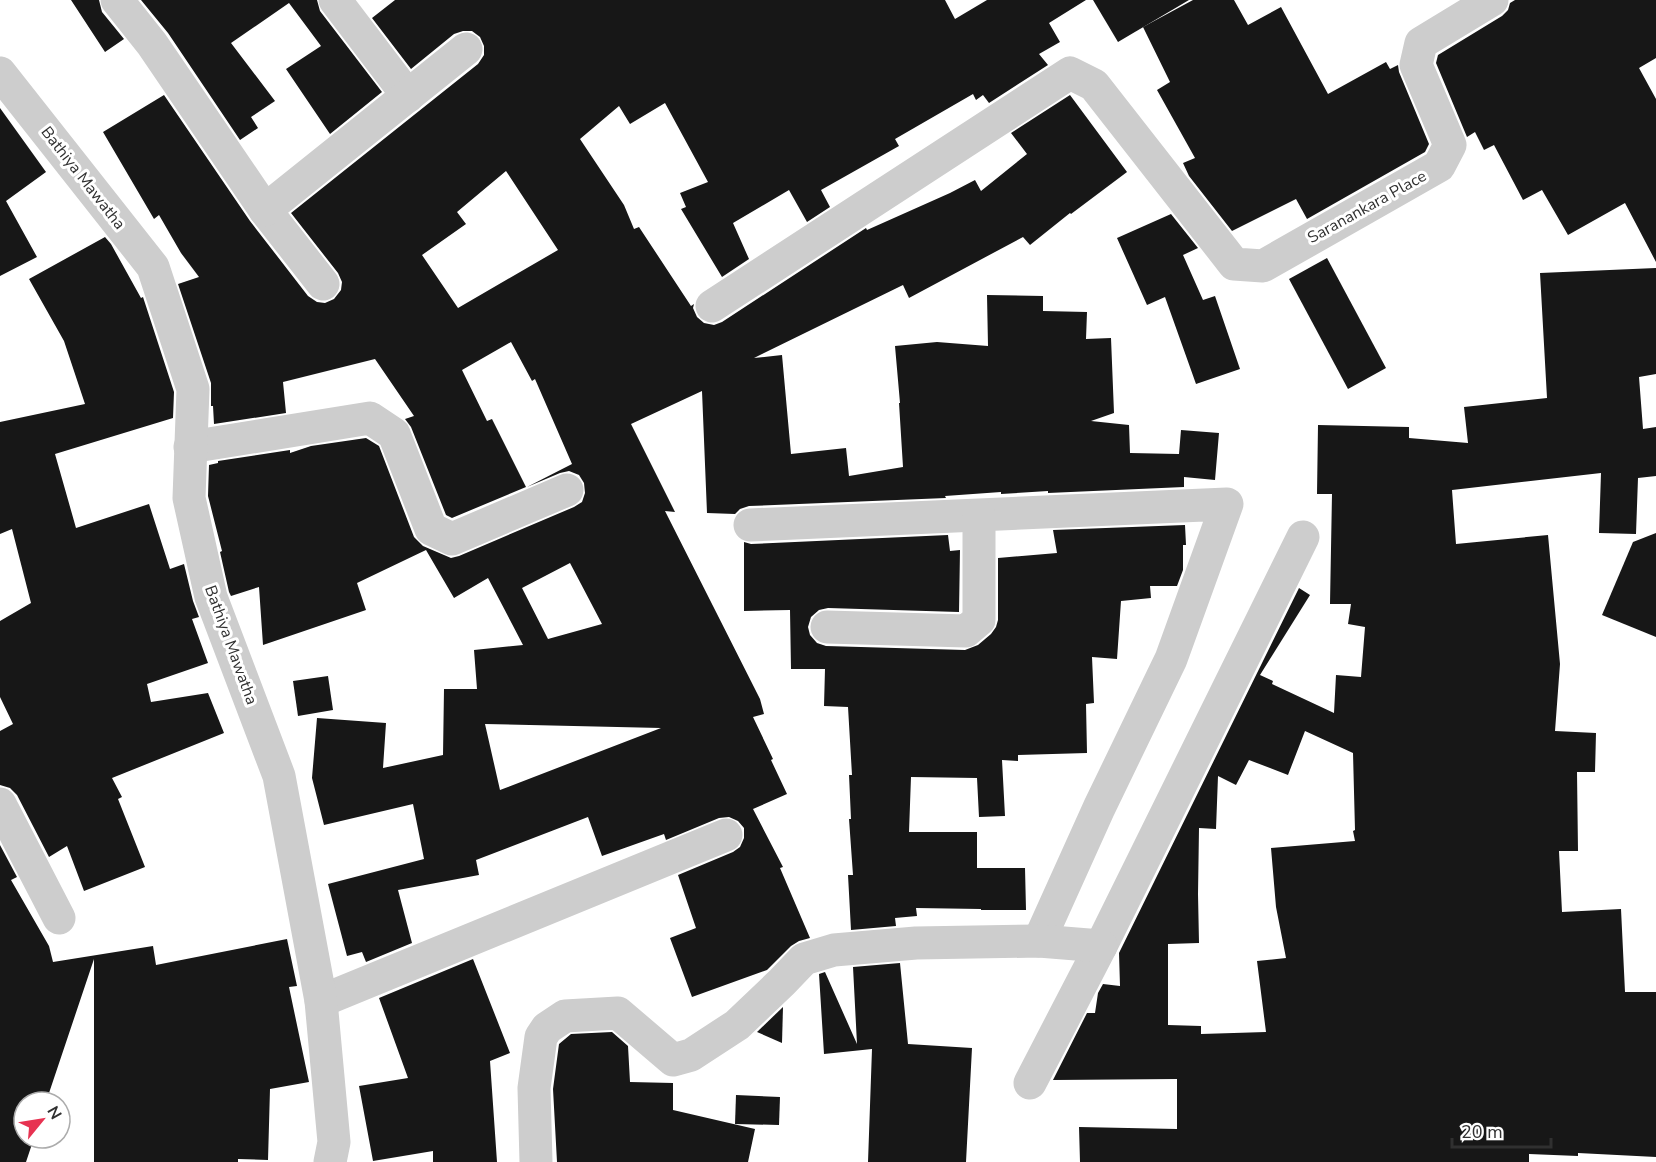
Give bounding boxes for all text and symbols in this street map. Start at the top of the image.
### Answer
street label: Bathiya Mawatha [36,122,130,234]
street label: Saranankara Place [1304,165,1430,249]
street label: Bathiya Mawatha [199,582,263,708]
north arrow [12,1090,72,1150]
text: N [42,1102,67,1124]
scale bar [1452,1111,1551,1149]
text: 20 m [1461,1120,1503,1144]

